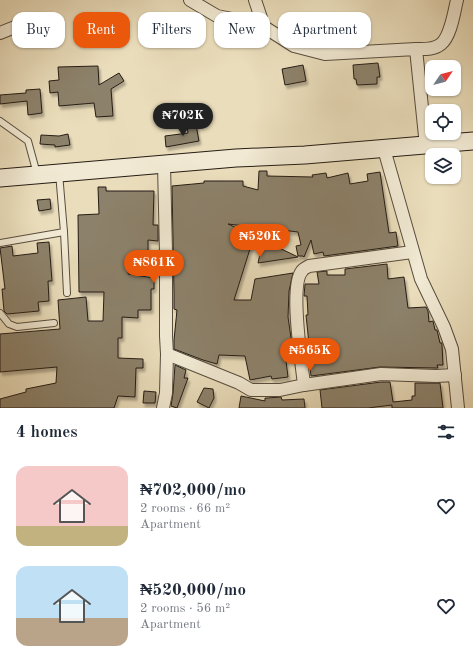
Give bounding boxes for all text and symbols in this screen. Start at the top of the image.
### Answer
chip: Buy [12,12,65,48]
chip: Rent [73,12,130,48]
chip: Filters [138,12,206,48]
chip: New [214,12,270,48]
chip: Apartment [278,12,371,48]
north arrow [425,60,461,96]
map controls [425,60,461,184]
pin: ₦702K [155,103,211,137]
button: locate [425,104,461,140]
text: ₦702K [162,109,204,122]
button: layers [425,148,461,184]
pin: ₦520K [232,224,288,258]
text: ₦520K [239,230,281,243]
pin: ₦861K [126,250,182,284]
text: ₦861K [133,256,175,269]
pin: ₦565K [282,338,338,372]
text: ₦565K [289,344,331,357]
icon: filters [435,421,457,443]
text: 4 homes [16,424,78,441]
icon: home [48,482,96,530]
text: ₦702,000/mo [140,482,246,499]
icon: heart [435,495,457,517]
text: 2 rooms · 66 m² [140,502,230,515]
text: Apartment [140,518,201,531]
icon: home [48,582,96,630]
text: ₦520,000/mo [140,582,246,599]
icon: heart [435,595,457,617]
text: 2 rooms · 56 m² [140,602,230,615]
text: Apartment [140,618,201,631]

